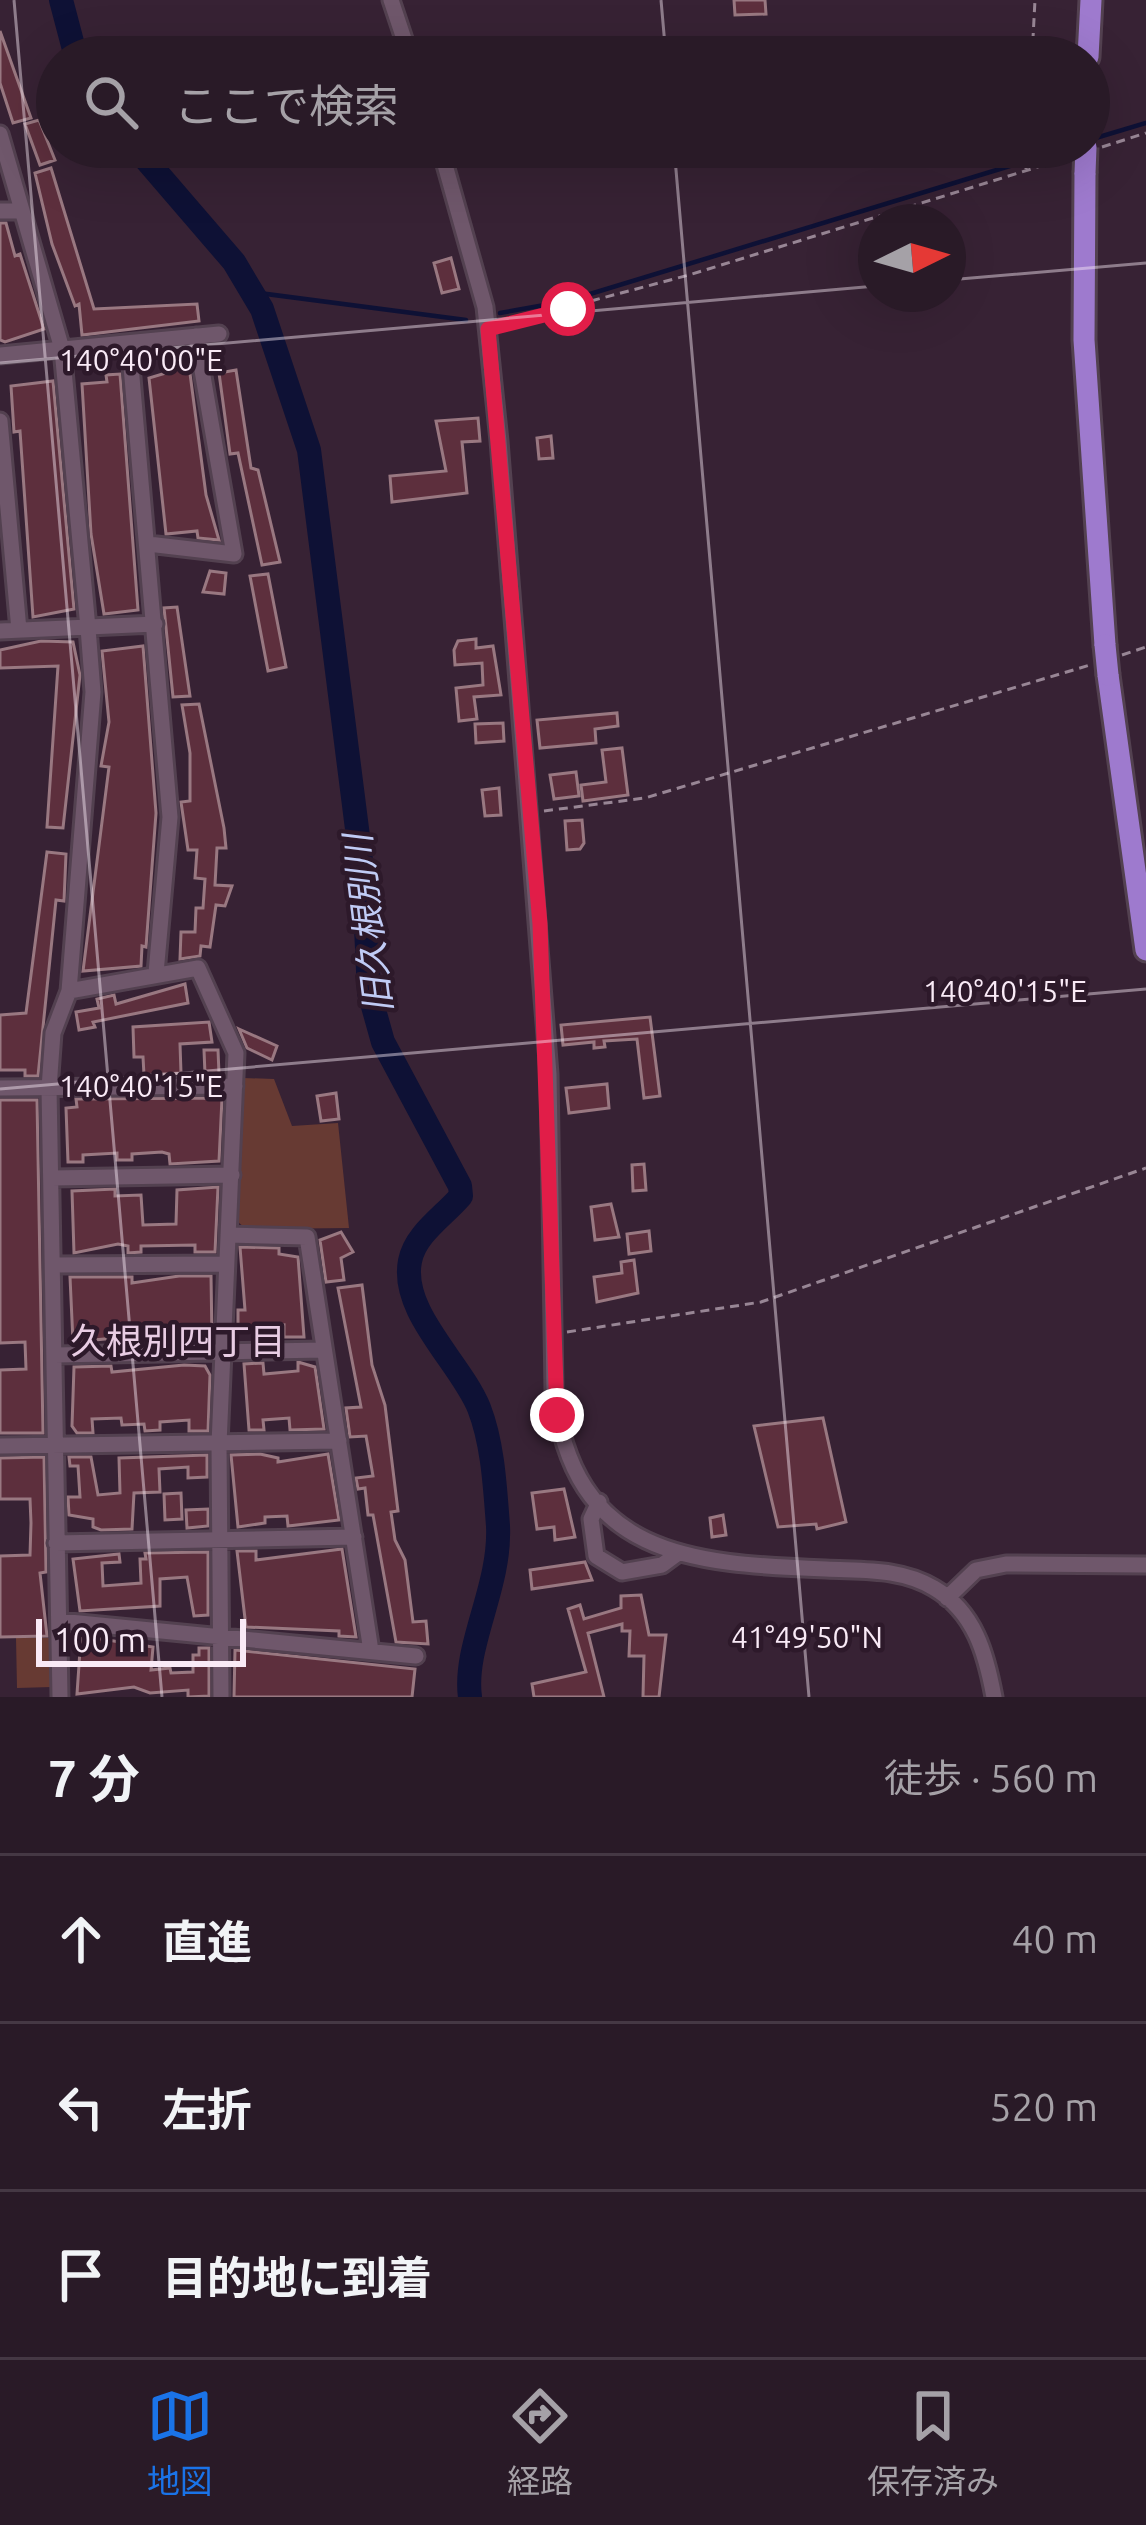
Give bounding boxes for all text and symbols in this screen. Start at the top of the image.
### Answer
search box [36,36,1110,168]
icon: search [78,69,144,135]
text: ここで検索 [174,80,399,131]
north arrow [858,204,966,312]
route start [541,282,595,336]
text: 140°40'00"E [59,343,223,377]
water label: 旧久根別川 [336,828,399,1016]
text: 140°40'15"E [923,974,1087,1008]
text: 140°40'15"E [59,1069,223,1103]
district label: 久根別四丁目 [70,1320,286,1361]
route end [530,1388,584,1442]
scale bar [36,1613,246,1666]
text: 41°49'50"N [731,1620,883,1654]
text: 100 m [54,1621,146,1658]
text: 7 分 [48,1749,140,1807]
text: 徒歩 · 560 m [884,1756,1098,1799]
icon: ahead [48,1906,114,1972]
text: 直進 [162,1916,252,1967]
text: 40 m [1011,1917,1098,1960]
icon: left [48,2074,114,2140]
text: 左折 [162,2084,252,2135]
text: 520 m [989,2085,1098,2128]
icon: arrive [48,2242,114,2308]
text: 目的地に到着 [162,2252,432,2303]
tab: 地図 [147,2383,213,2503]
tab: 経路 [507,2383,573,2503]
tab: 保存済み [867,2383,999,2503]

